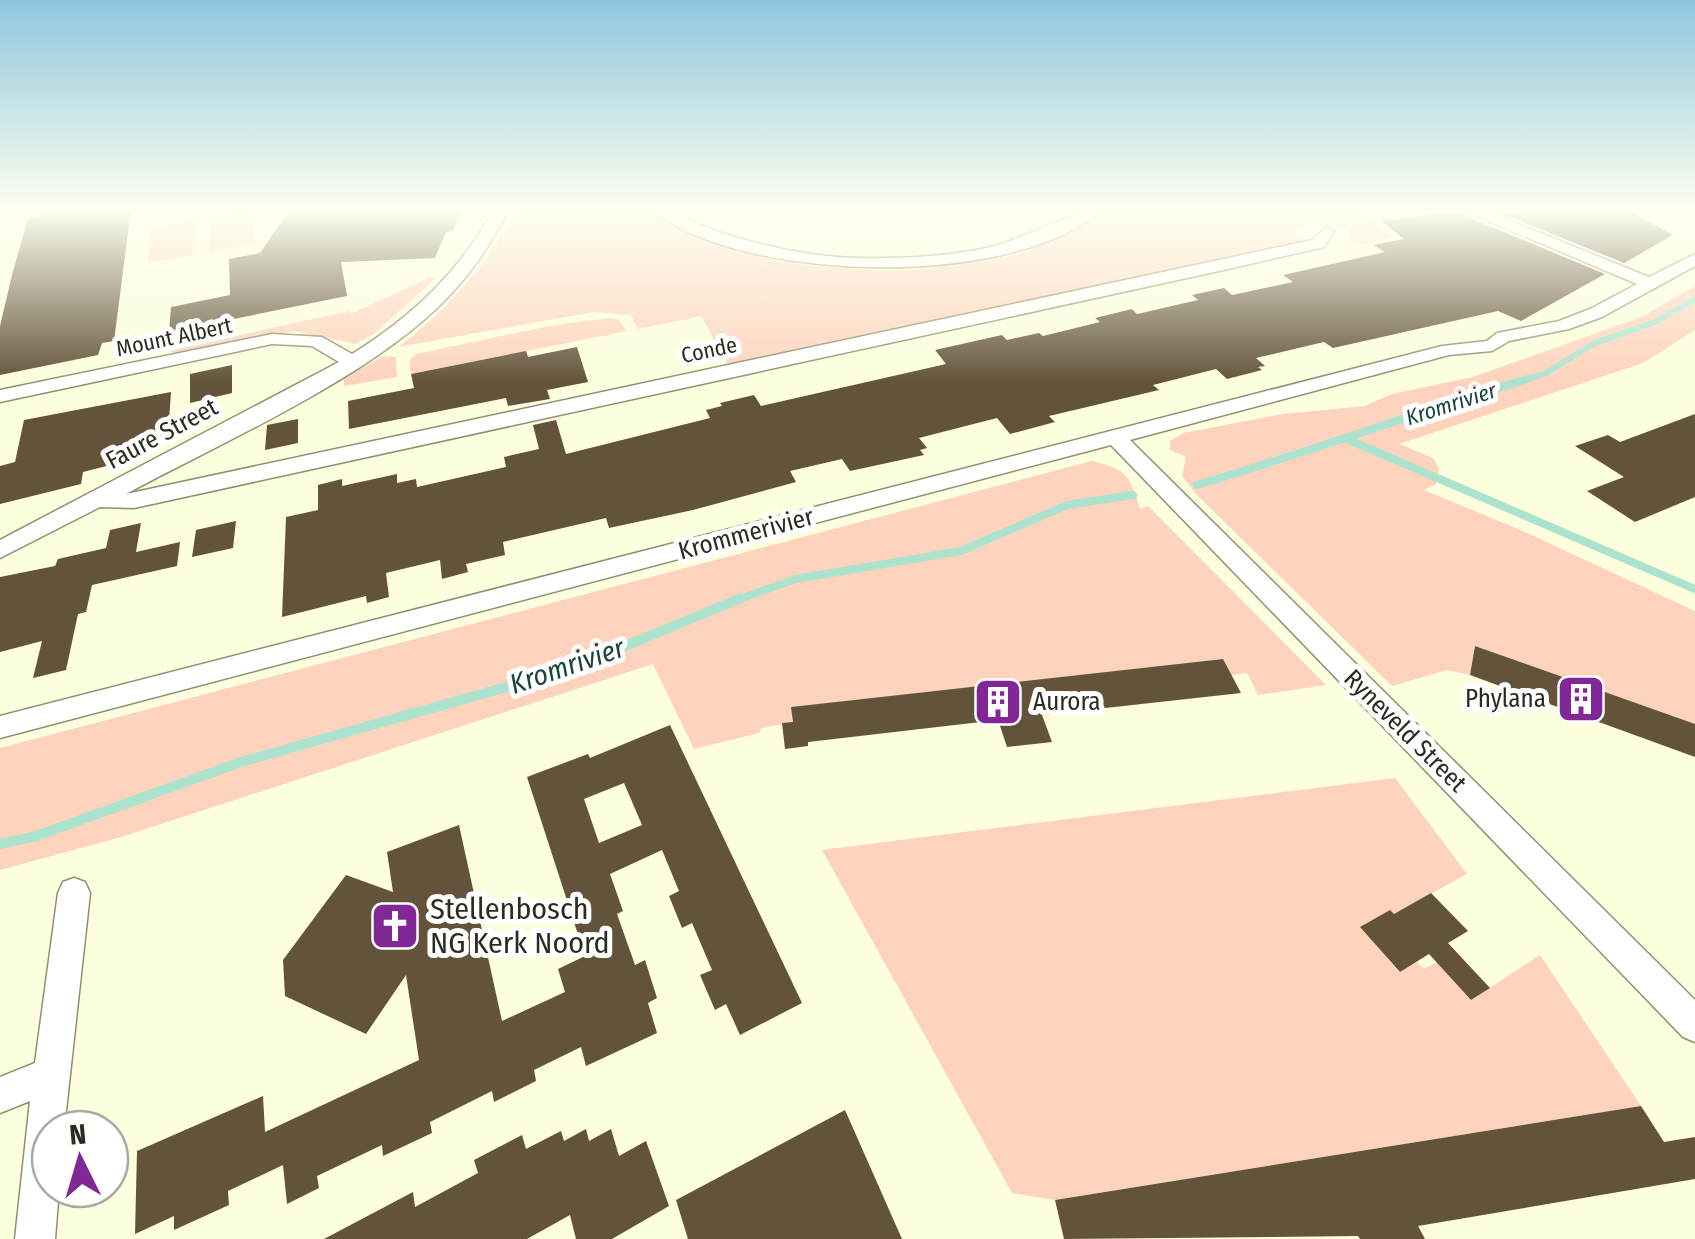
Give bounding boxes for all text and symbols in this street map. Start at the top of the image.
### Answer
street label: Mount Albert [114,311,235,362]
street label: Conde [679,331,739,369]
water label: Kromrivier [1402,376,1501,431]
street label: Faure Street [101,392,224,476]
street label: Krommerivier [675,501,817,566]
water label: Kromrivier [505,631,630,701]
street label: Ryneveld Street [1338,664,1473,799]
building icon: Phylana [1555,673,1607,725]
building icon: Aurora [972,676,1024,728]
place label: Phylana [1465,684,1546,714]
place label: Aurora [1033,687,1101,717]
place label: Stellenbosch NG Kerk Noord [430,891,610,961]
church icon: Stellenbosch NG Kerk Noord [369,900,421,952]
north arrow [30,1109,130,1209]
text: N [68,1117,88,1152]

